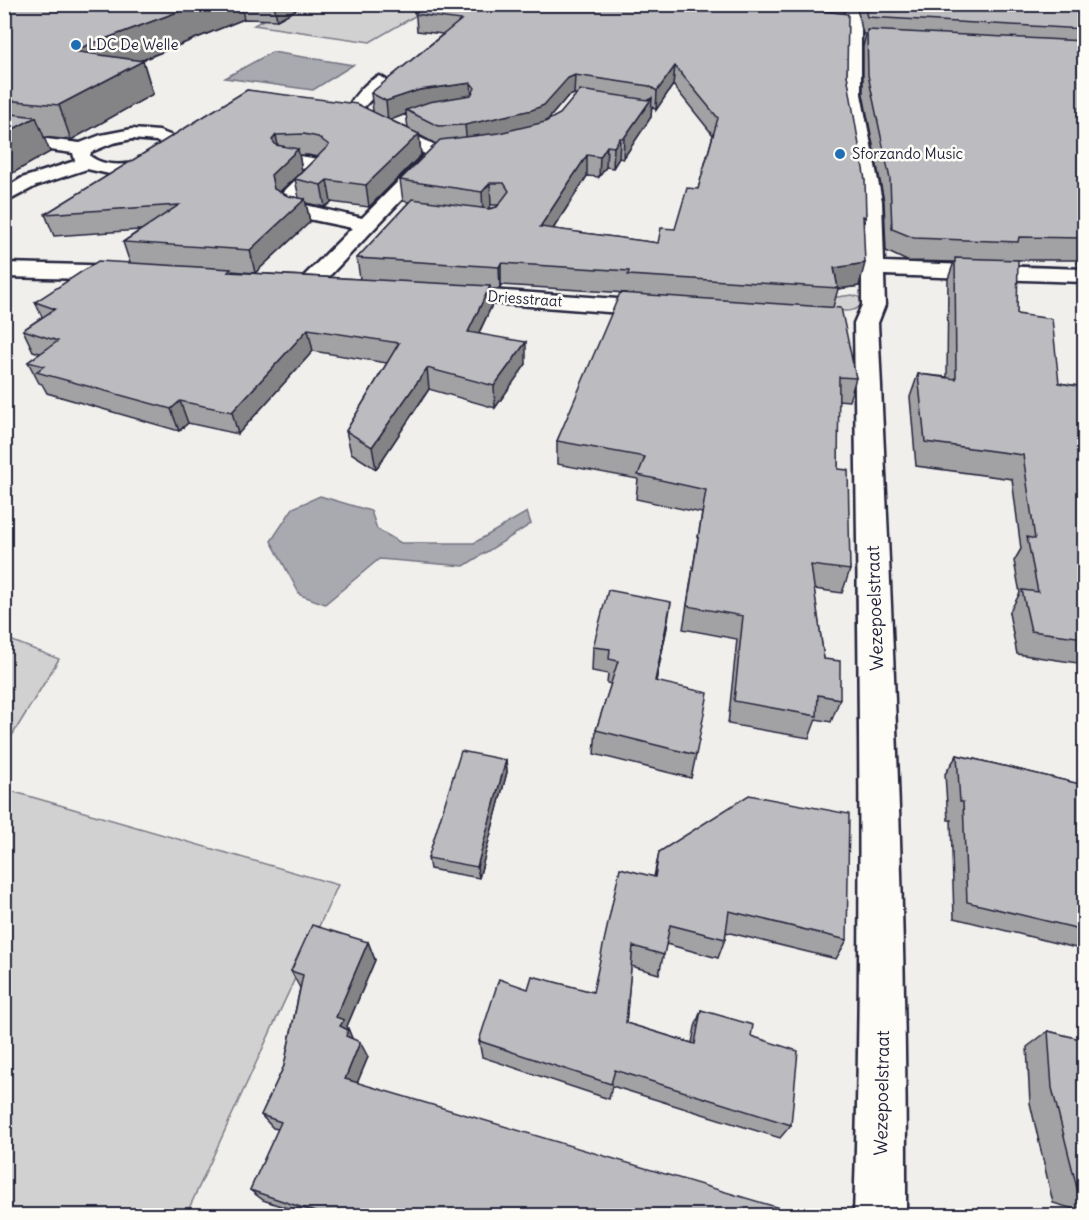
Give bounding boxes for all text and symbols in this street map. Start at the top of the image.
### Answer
place label: LDC De Welle [88,35,179,54]
marker: LDC De Welle [69,38,83,52]
place label: Sforzando Music [852,144,964,163]
marker: Sforzando Music [833,147,847,161]
street label: Driesstraat [487,286,563,311]
street label: Wezepoelstraat [861,545,888,671]
street label: Wezepoelstraat [869,1030,894,1156]

